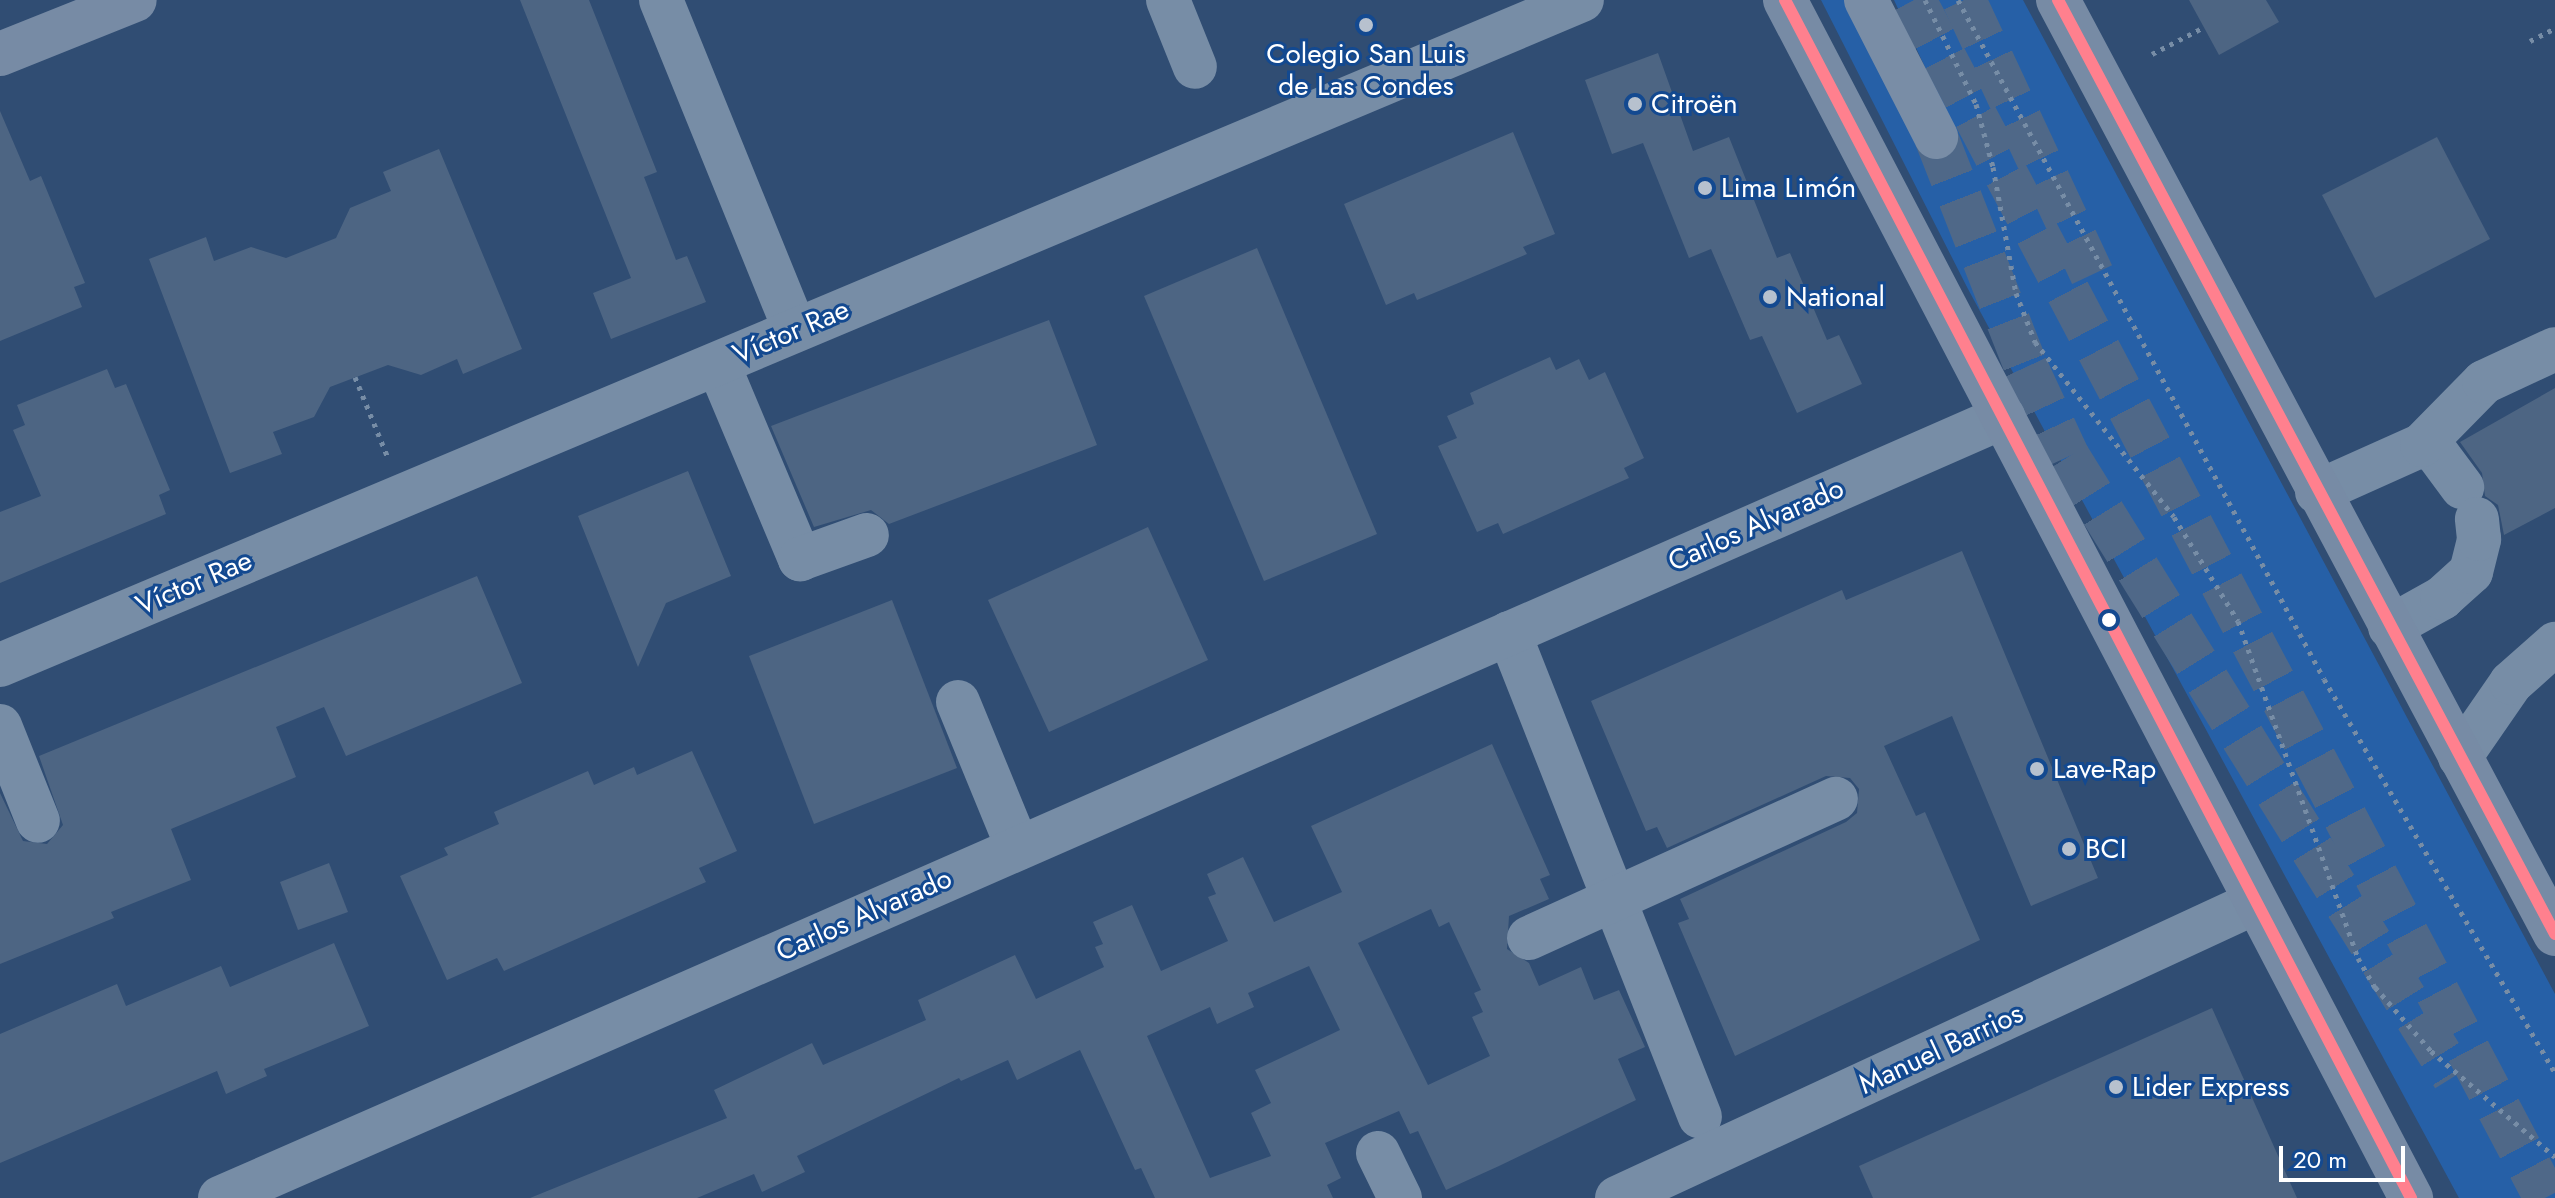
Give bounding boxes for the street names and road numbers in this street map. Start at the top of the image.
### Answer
street label: Víctor Rae [728,293,854,371]
street label: Carlos Alvarado [1663,471,1849,579]
street label: Víctor Rae [131,544,257,622]
street label: Carlos Alvarado [771,861,957,969]
street label: Manuel Barrios [1854,996,2028,1102]

